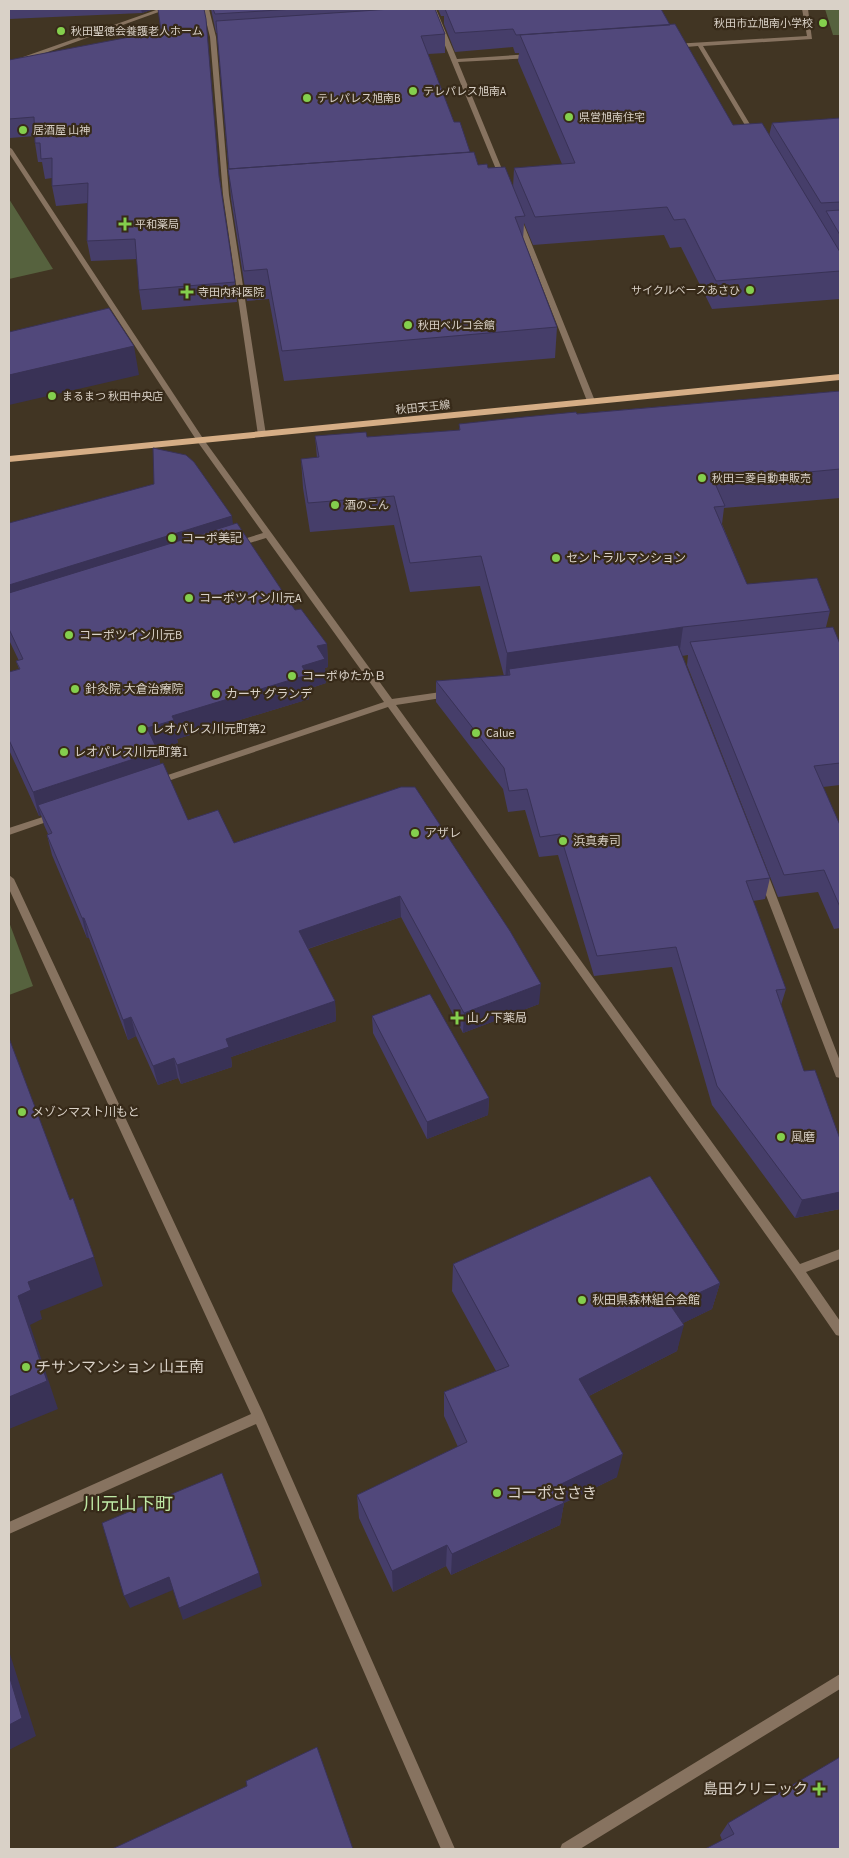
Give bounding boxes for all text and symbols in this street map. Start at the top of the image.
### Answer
place label: 秋田市立旭南小学校 [714,16,813,31]
marker: 秋田市立旭南小学校 [817,17,829,29]
place label: 秋田聖徳会養護老人ホーム [71,24,203,39]
marker: 秋田聖徳会養護老人ホーム [55,25,67,37]
place label: テレパレス旭南A [423,84,506,99]
marker: テレパレス旭南A [407,85,419,97]
place label: テレパレス旭南B [317,91,401,106]
marker: テレパレス旭南B [301,92,313,104]
place label: 県営旭南住宅 [579,110,645,125]
marker: 県営旭南住宅 [563,111,575,123]
place label: 居酒屋 山神 [33,123,90,138]
marker: 居酒屋 山神 [17,124,29,136]
place label: 平和薬局 [135,217,179,232]
marker: 平和薬局 [119,218,131,230]
place label: サイクルベースあさひ [631,283,740,298]
marker: サイクルベースあさひ [744,284,756,296]
marker: 寺田内科医院 [180,285,194,299]
place label: 寺田内科医院 [198,285,264,300]
place label: 秋田ベルコ会館 [418,318,495,333]
marker: 秋田ベルコ会館 [402,319,414,331]
place label: まるまつ 秋田中央店 [62,389,163,404]
marker: まるまつ 秋田中央店 [46,390,58,402]
street label: 秋田天王線 [395,397,451,418]
place label: 秋田三菱自動車販売 [712,471,811,486]
marker: 秋田三菱自動車販売 [696,472,708,484]
place label: 酒のこん [345,498,389,513]
marker: 酒のこん [329,499,341,511]
place label: コーポ美記 [182,530,242,547]
marker: コーポ美記 [166,532,178,544]
place label: セントラルマンション [566,550,686,567]
marker: セントラルマンション [550,552,562,564]
place label: コーポツイン川元A [199,590,302,607]
marker: コーポツイン川元A [183,592,195,604]
place label: コーポツイン川元B [79,627,182,644]
marker: コーポツイン川元B [63,629,75,641]
place label: コーポゆたかＢ [302,668,386,685]
marker: コーポゆたかＢ [286,670,298,682]
place label: 針灸院 大倉治療院 [85,681,183,698]
marker: 針灸院 大倉治療院 [69,683,81,695]
place label: カーサ グランデ [226,686,312,703]
marker: カーサ グランデ [210,688,222,700]
place label: レオパレス川元町第2 [152,721,266,738]
marker: レオパレス川元町第2 [136,723,148,735]
place label: Calue [486,725,514,742]
marker: Calue [470,727,482,739]
place label: レオパレス川元町第1 [74,744,188,761]
marker: レオパレス川元町第1 [58,746,70,758]
place label: アザレ [425,825,461,842]
marker: アザレ [409,827,421,839]
place label: 浜真寿司 [573,833,621,850]
marker: 浜真寿司 [557,835,569,847]
place label: 山ノ下薬局 [467,1010,527,1027]
marker: 山ノ下薬局 [451,1012,463,1024]
place label: メゾンマスト川もと [32,1104,140,1121]
marker: メゾンマスト川もと [16,1106,28,1118]
place label: 風磨 [791,1129,815,1146]
marker: 風磨 [775,1131,787,1143]
place label: 秋田県森林組合会館 [592,1292,700,1309]
marker: 秋田県森林組合会館 [576,1294,588,1306]
place label: チサンマンション 山王南 [36,1357,204,1378]
marker: チサンマンション 山王南 [20,1361,32,1373]
place label: コーポささき [507,1483,597,1504]
marker: コーポささき [491,1487,503,1499]
district label: 川元山下町 [83,1492,173,1517]
place label: 島田クリニック [703,1779,808,1800]
marker: 島田クリニック [812,1782,826,1796]

